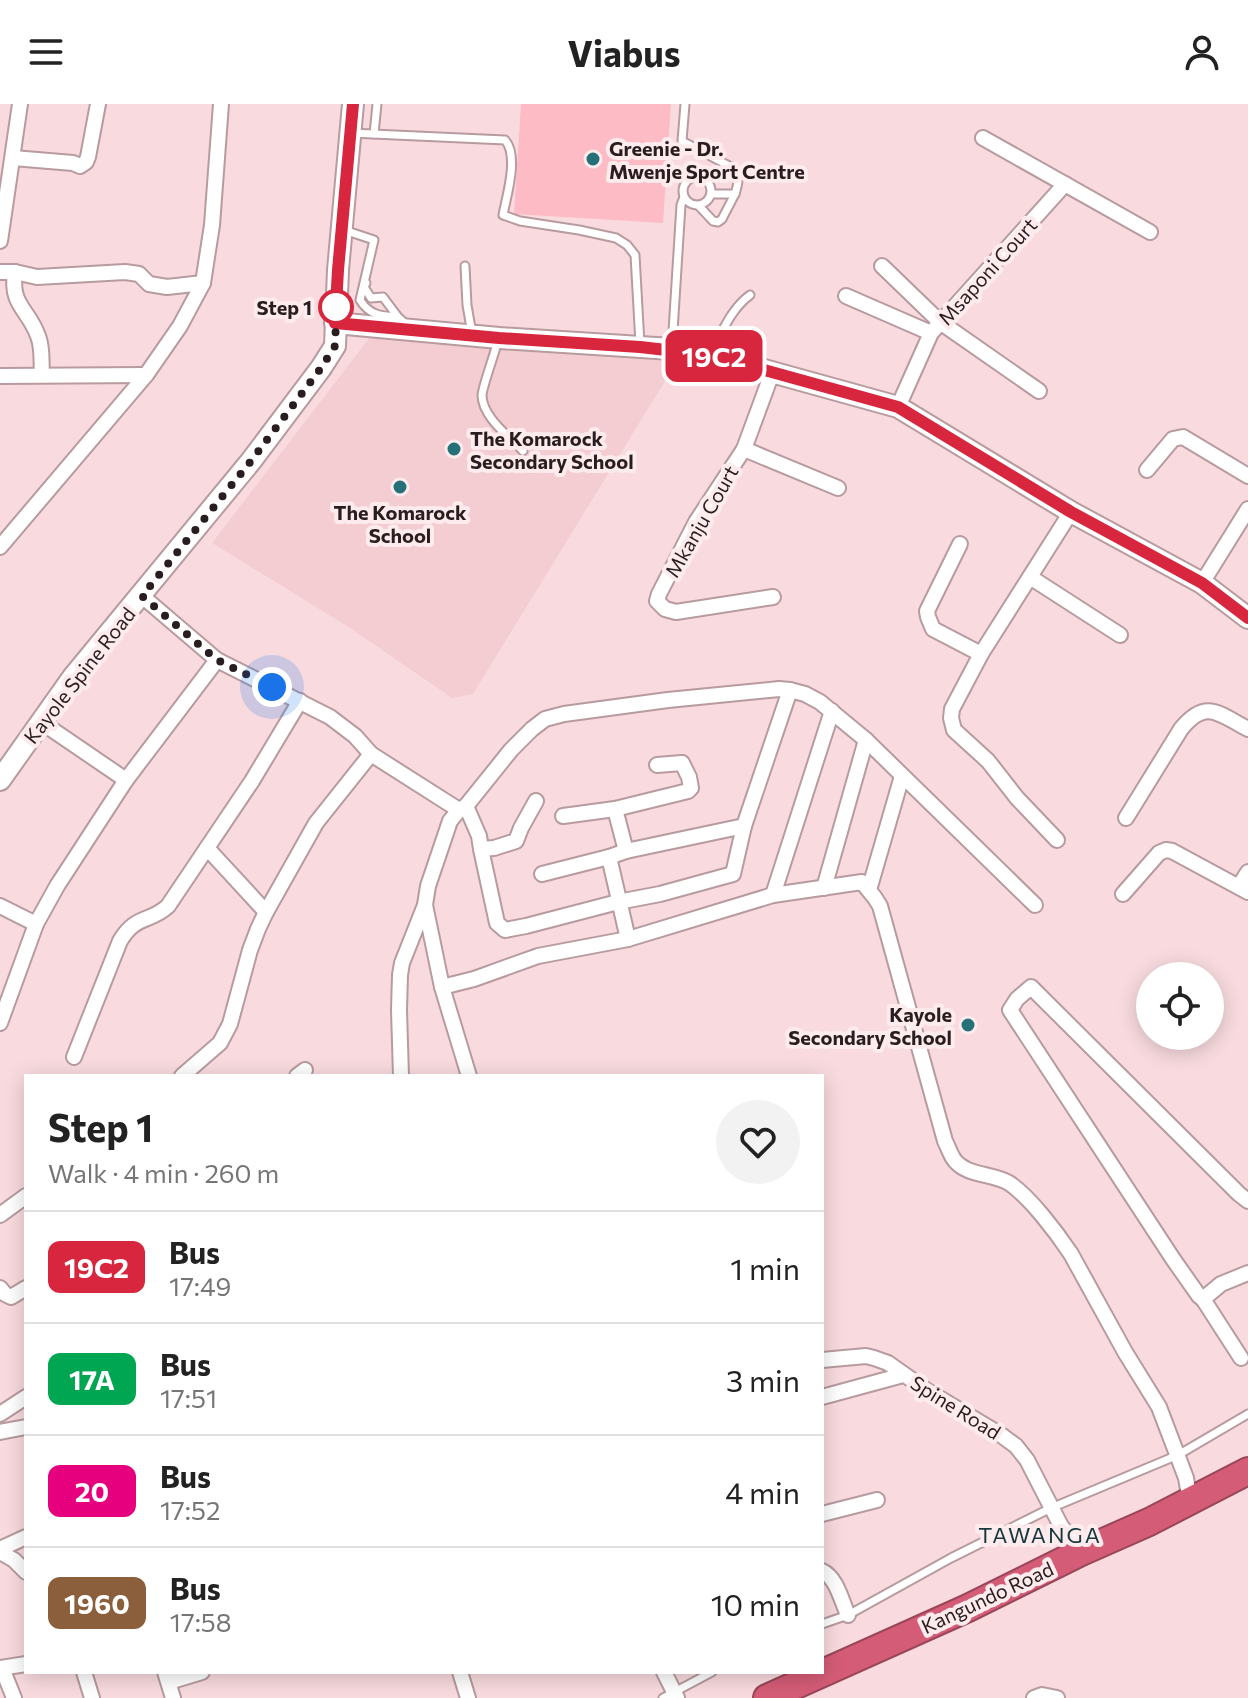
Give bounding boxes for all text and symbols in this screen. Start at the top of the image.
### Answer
icon: menu [24,30,68,74]
text: Viabus [567,30,681,74]
icon: person [1180,30,1224,74]
place label: Greenie - Dr. Mwenje Sport Centre [609,136,805,183]
marker: Greenie - Dr. Mwenje Sport Centre [584,150,602,168]
street label: Msaponi Court [933,212,1041,330]
marker: Step 1 [319,290,353,324]
place label: Step 1 [257,295,312,319]
line badge: 19C2 [658,330,770,382]
text: 19C2 [681,339,747,373]
place label: The Komarock Secondary School [470,426,634,473]
marker: The Komarock Secondary School [445,440,463,458]
street label: Mkanju Court [659,461,743,581]
marker: The Komarock School [391,478,409,496]
place label: The Komarock School [334,500,467,547]
street label: Kayole Spine Road [18,602,140,748]
your location [252,667,292,707]
map controls [1136,962,1224,1050]
button: locate [1136,962,1224,1050]
place label: Kayole Secondary School [788,1002,952,1049]
marker: Kayole Secondary School [959,1016,977,1034]
button: heart [716,1100,800,1184]
text: Step 1 [48,1103,153,1150]
text: Walk · 4 min · 260 m [48,1157,279,1188]
text: Bus [169,1233,220,1270]
text: 1 min [730,1249,800,1286]
text: 19C2 [64,1250,129,1284]
text: 17:49 [169,1270,231,1301]
text: Bus [160,1345,211,1382]
text: 3 min [726,1361,800,1398]
text: 17A [69,1362,115,1396]
street label: Spine Road [907,1370,1005,1444]
text: 17:51 [160,1382,217,1413]
text: Bus [160,1457,211,1494]
text: 4 min [725,1473,800,1510]
text: 20 [75,1474,109,1508]
text: 17:52 [160,1494,220,1525]
district label: TAWANGA [978,1521,1102,1548]
street label: Kangundo Road [917,1556,1057,1638]
text: Bus [170,1569,221,1606]
text: 10 min [711,1585,800,1622]
text: 1960 [64,1586,130,1620]
text: 17:58 [170,1606,232,1637]

